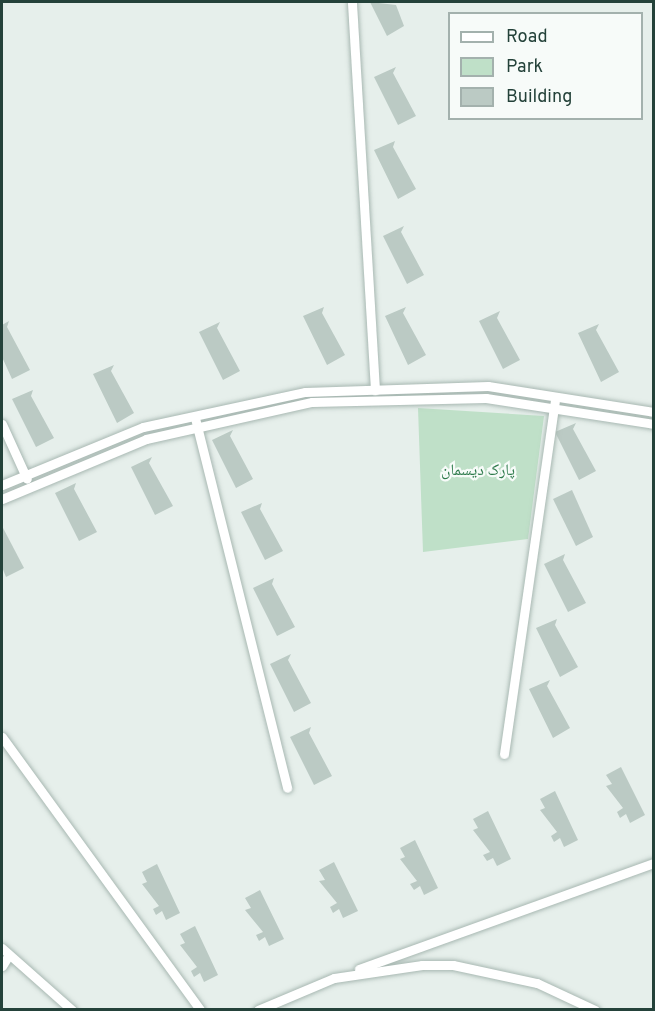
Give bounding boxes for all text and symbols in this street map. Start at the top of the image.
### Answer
legend [448,12,643,120]
text: Road [506,26,548,49]
text: Park [506,56,543,79]
text: Building [506,86,572,109]
park label: پارک دیسمان [441,461,515,481]

